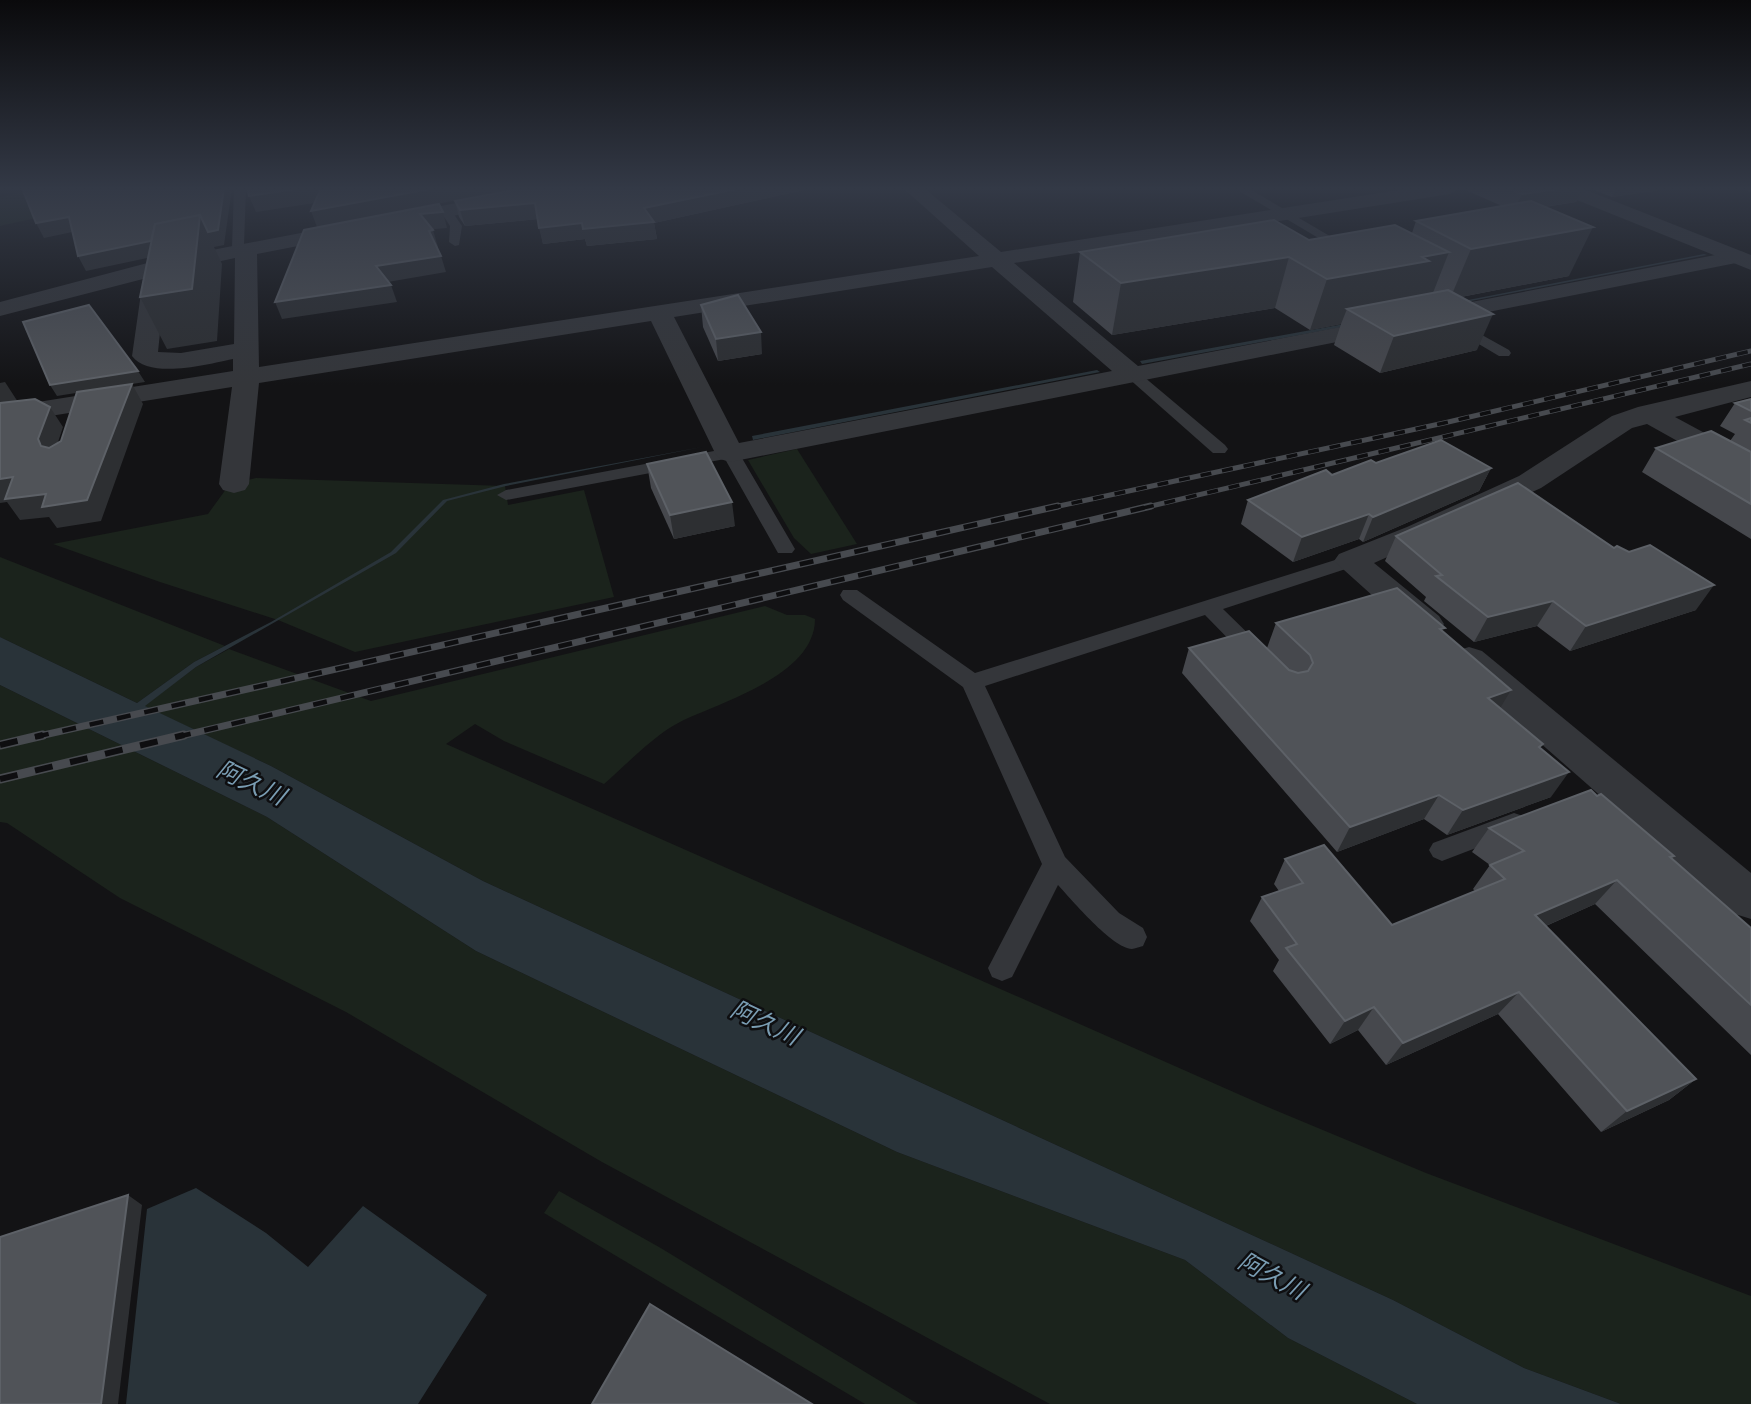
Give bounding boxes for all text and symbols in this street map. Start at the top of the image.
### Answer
water label: 阿久川 [213,753,293,811]
water label: 阿久川 [727,993,807,1051]
water label: 阿久川 [1234,1245,1314,1306]

